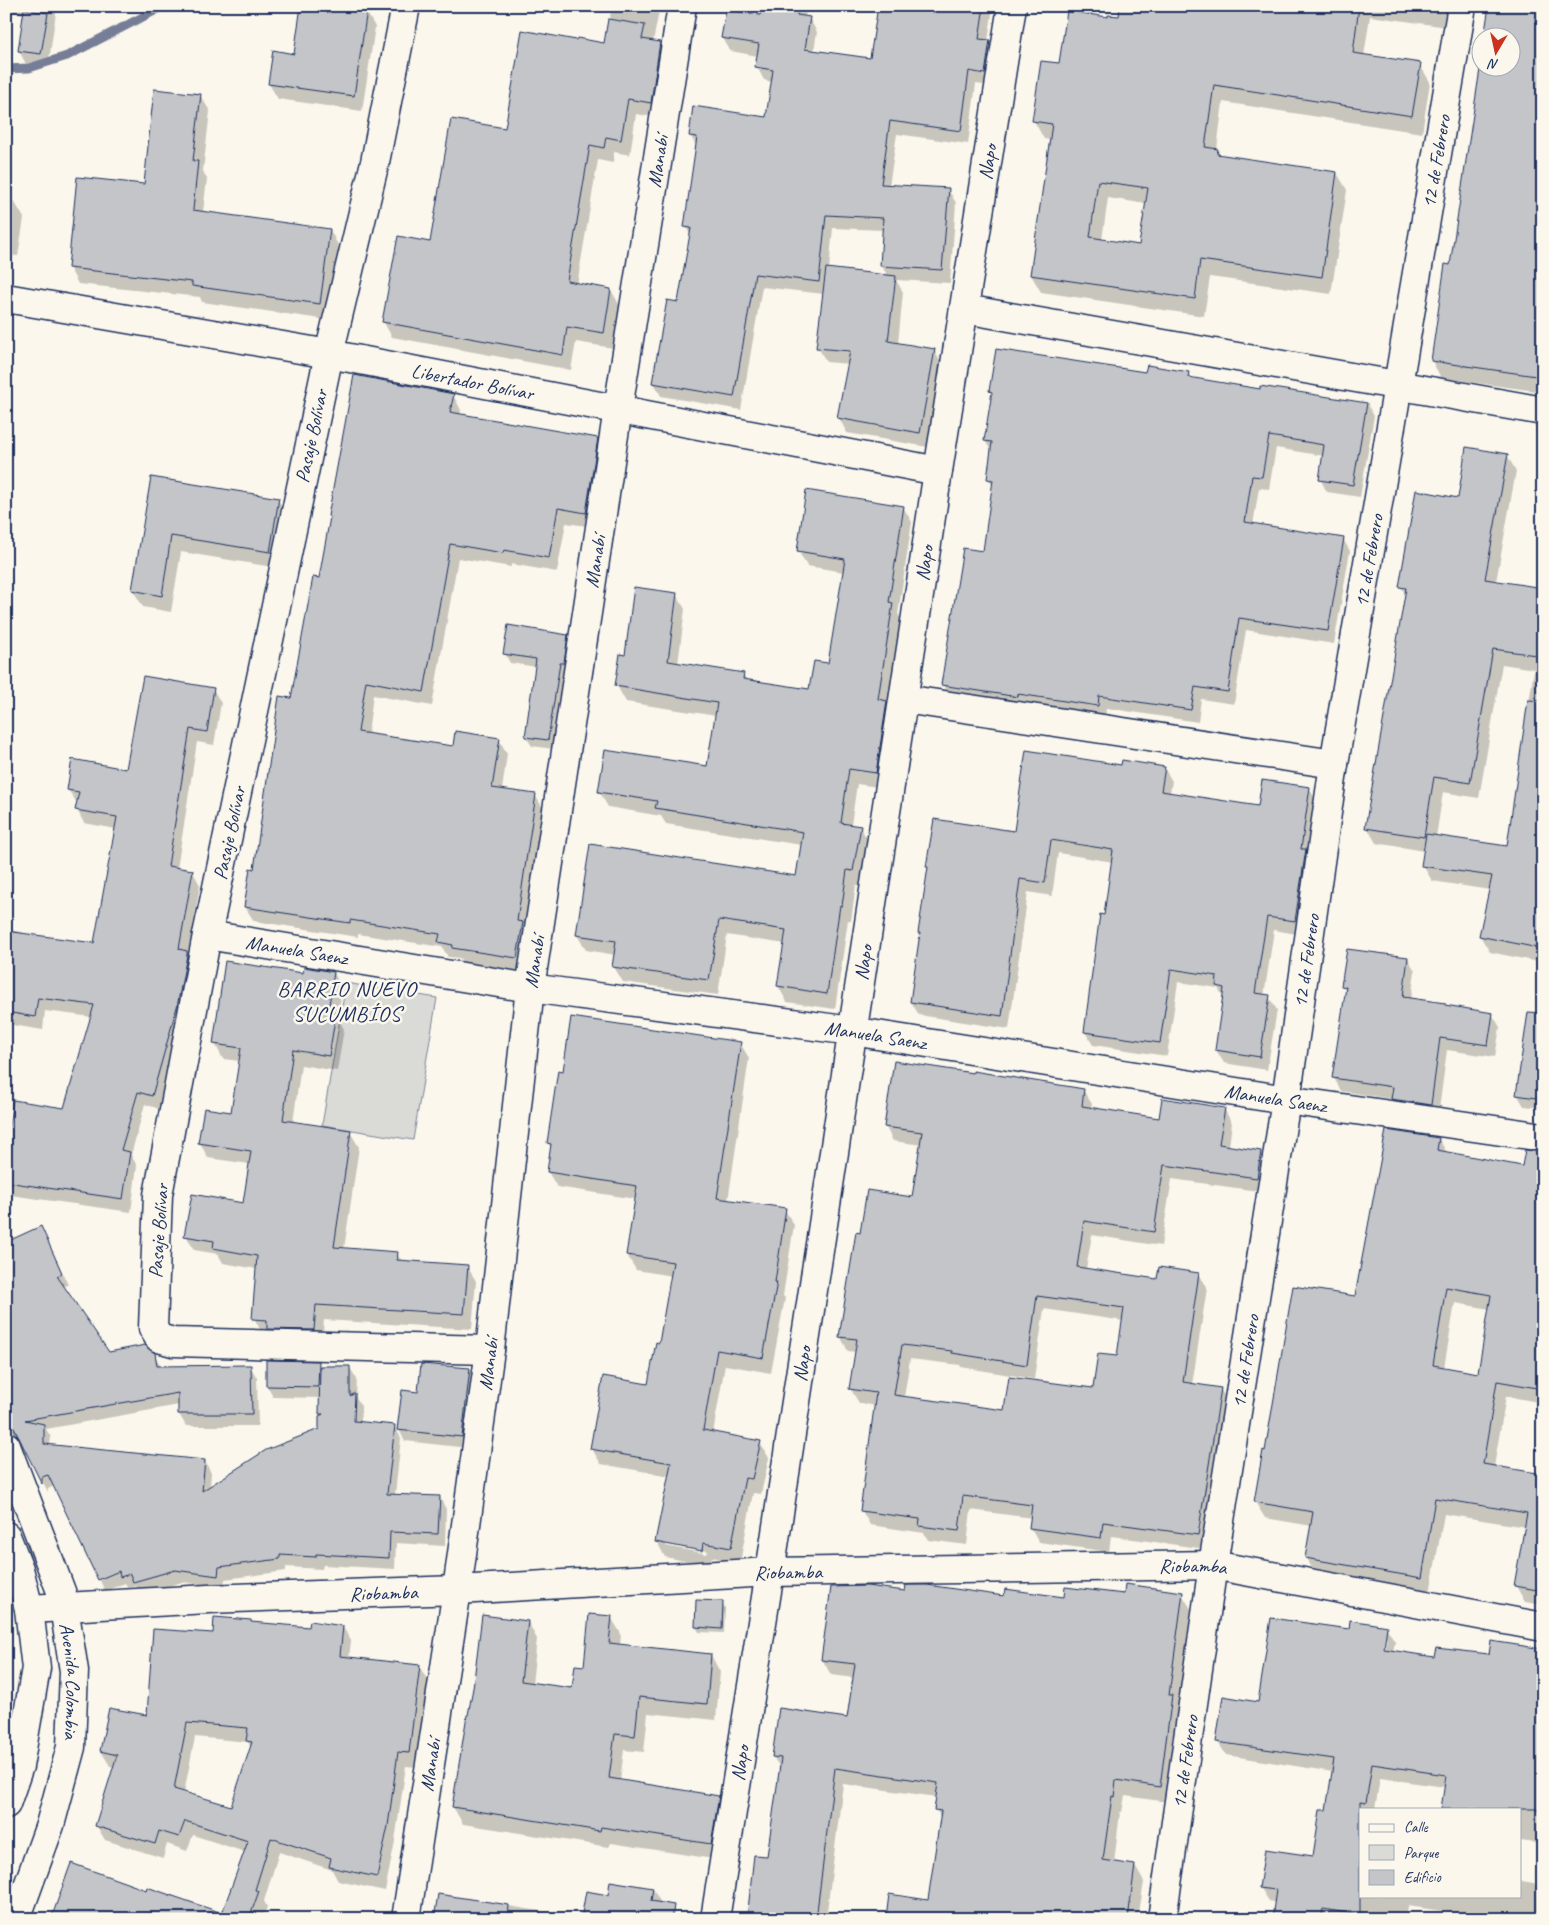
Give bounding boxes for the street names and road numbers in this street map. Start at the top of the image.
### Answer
street label: 12 de Febrero [1416,112,1457,210]
street label: Manabí [641,129,675,189]
street label: Napo [973,141,1003,181]
street label: Libertador Bolívar [409,358,537,406]
street label: Pasaje Bolívar [289,386,334,485]
street label: 12 de Febrero [1349,511,1389,609]
street label: Manabí [579,529,612,589]
street label: Napo [909,542,940,582]
street label: Pasaje Bolívar [207,783,252,882]
street label: 12 de Febrero [1287,912,1326,1009]
street label: Manuela Saenz [244,930,352,971]
street label: Manabí [518,930,551,990]
street label: Napo [848,941,879,982]
street label: Manuela Saenz [823,1015,931,1056]
street label: Manuela Saenz [1223,1078,1331,1119]
street label: Pasaje Bolívar [143,1181,174,1279]
street label: 12 de Febrero [1226,1312,1265,1410]
street label: Manabí [473,1332,505,1392]
street label: Napo [787,1343,818,1383]
street label: Riobamba [1159,1553,1230,1581]
street label: Riobamba [753,1559,824,1586]
street label: Riobamba [349,1579,419,1607]
street label: Avenida Colombia [54,1621,87,1741]
street label: 12 de Febrero [1166,1713,1204,1810]
street label: Manabí [414,1733,447,1793]
street label: Napo [725,1742,756,1782]

